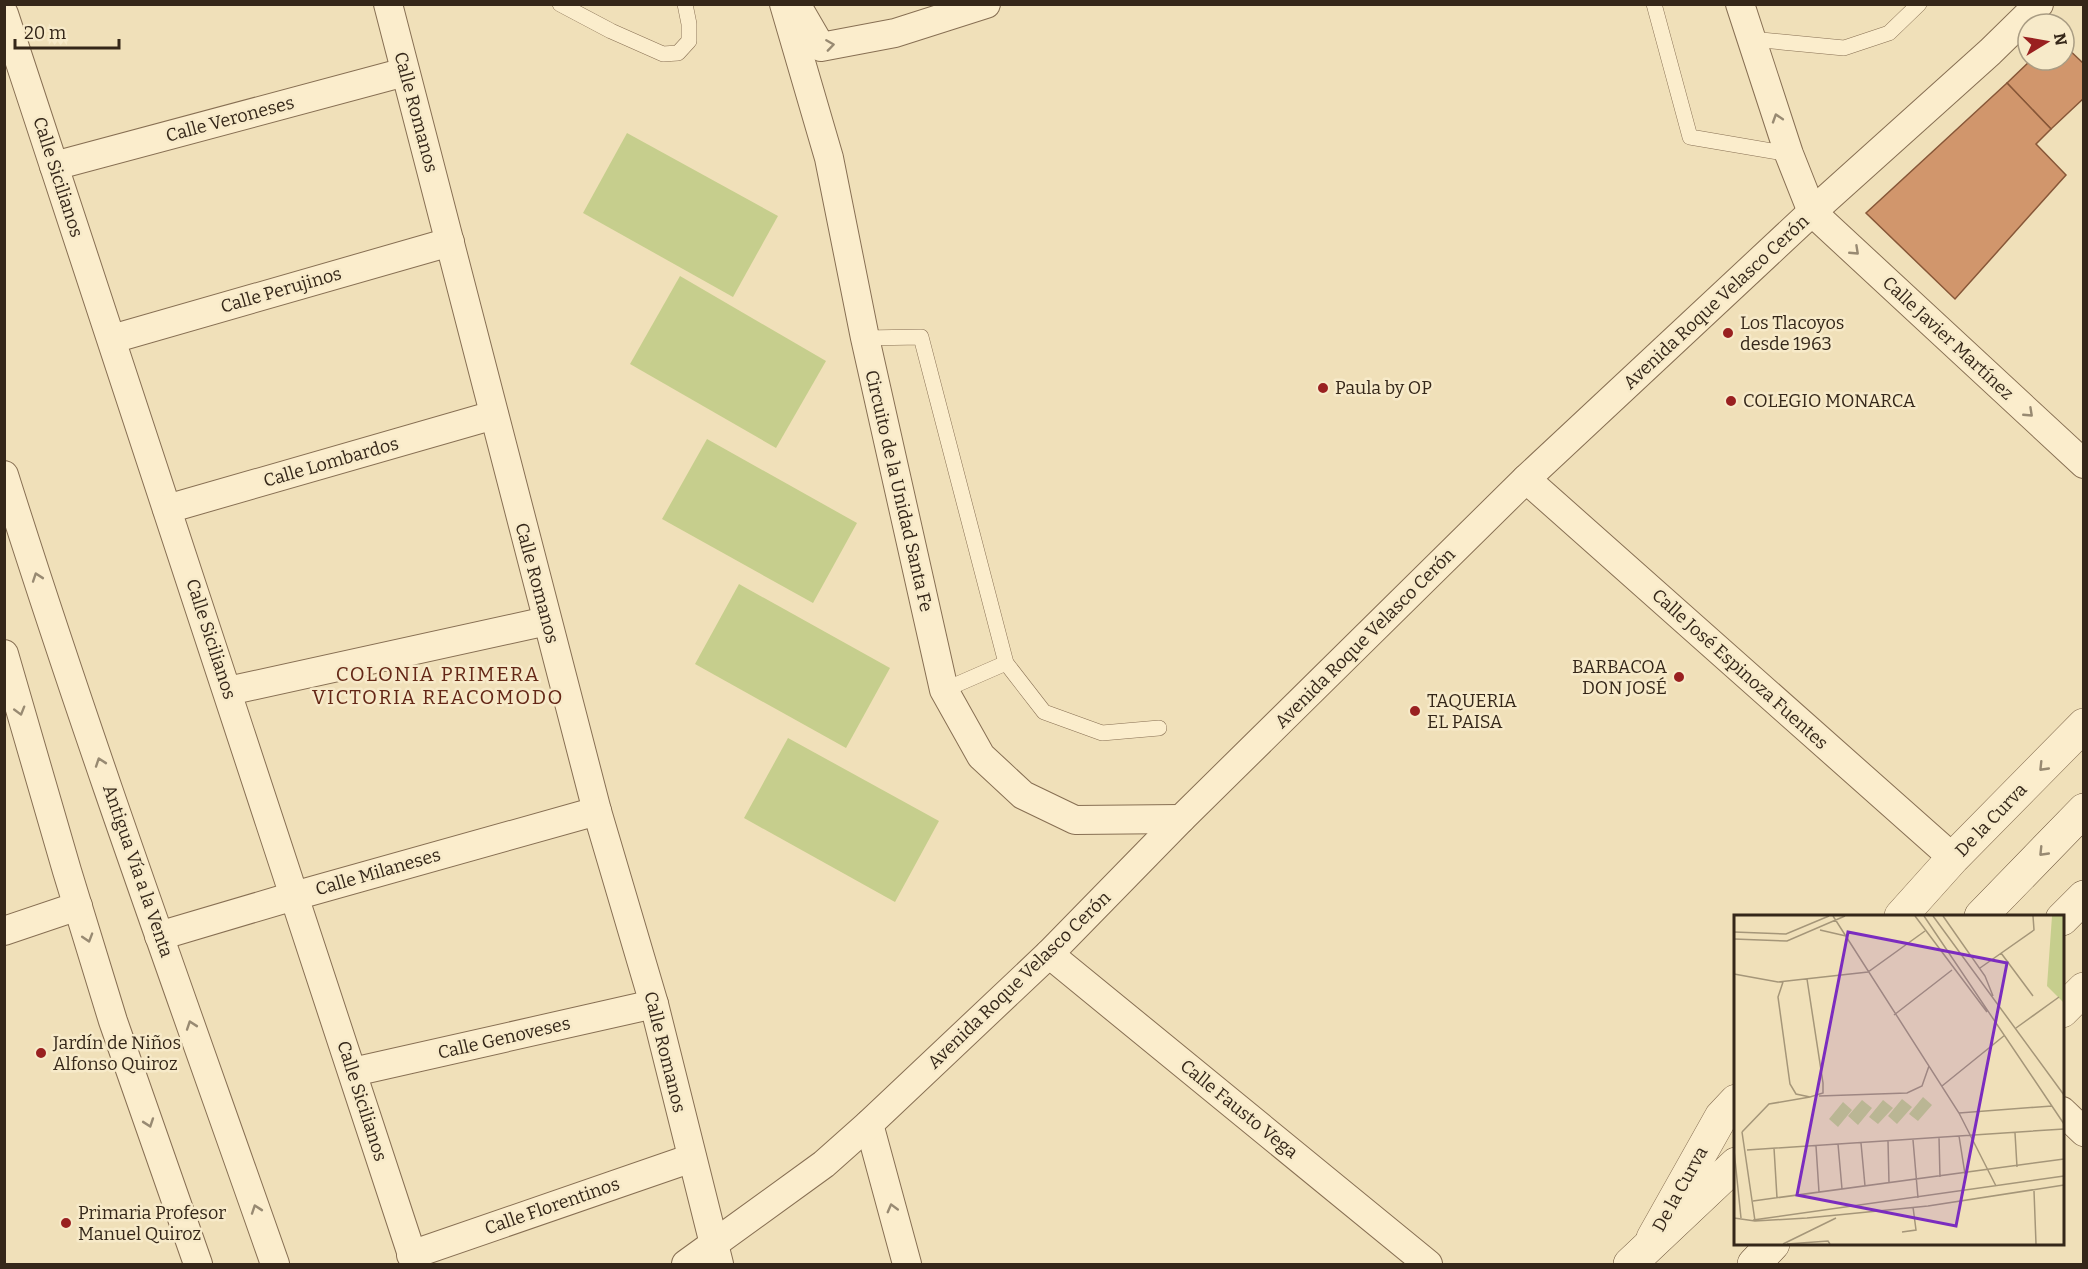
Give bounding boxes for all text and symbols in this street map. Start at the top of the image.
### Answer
scale bar [15,12,118,50]
north arrow [2016,12,2076,72]
text: 20 m [24,22,66,44]
text: N [2050,31,2071,47]
one-way arrow [825,39,835,51]
street label: Calle Romanos [389,49,443,175]
street label: Calle Veroneses [163,91,297,147]
one-way arrow [1771,113,1784,124]
street label: Calle Sicilianos [28,114,88,240]
street label: Avenida Roque Velasco Cerón [1619,210,1814,394]
one-way arrow [1848,244,1859,255]
street label: Calle Perujinos [218,262,344,318]
street label: Calle Javier Martínez [1878,272,2018,404]
place label: Los Tlacoyos desde 1963 [1740,312,1844,355]
marker: Los Tlacoyos desde 1963 [1721,326,1735,340]
street label: Circuito de la Unidad Santa Fe [860,368,938,614]
place label: Paula by OP [1335,377,1432,399]
marker: Paula by OP [1316,381,1330,395]
place label: COLEGIO MONARCA [1743,390,1916,412]
marker: COLEGIO MONARCA [1724,394,1738,408]
one-way arrow [2022,406,2032,417]
street label: Calle Lombardos [261,432,401,492]
street label: Calle Romanos [510,520,564,646]
street label: Avenida Roque Velasco Cerón [1270,543,1460,733]
one-way arrow [31,572,44,583]
street label: Calle Sicilianos [181,576,241,702]
street label: Calle José Espinoza Fuentes [1647,584,1833,754]
place label: BARBACOA DON JOSÉ [1572,656,1667,699]
district label: COLONIA PRIMERA VICTORIA REACOMODO [312,662,564,709]
marker: BARBACOA DON JOSÉ [1672,670,1686,684]
place label: TAQUERIA EL PAISA [1427,690,1517,733]
marker: TAQUERIA EL PAISA [1408,704,1422,718]
one-way arrow [13,705,25,716]
one-way arrow [95,757,108,768]
one-way arrow [2039,759,2050,770]
street label: De la Curva [1950,778,2032,861]
street label: Antigua Vía a la Venta [98,782,178,960]
street label: Calle Milaneses [313,844,443,900]
one-way arrow [2039,846,2050,856]
street label: Avenida Roque Velasco Cerón [923,886,1115,1073]
inset map [1734,915,2064,1245]
one-way arrow [81,932,93,943]
street label: Calle Romanos [639,989,691,1115]
street label: Calle Genoveses [436,1012,572,1064]
one-way arrow [186,1021,199,1031]
place label: Jardín de Niños Alfonso Quiroz [52,1032,181,1075]
street label: Calle Sicilianos [332,1038,392,1164]
marker: Jardín de Niños Alfonso Quiroz [34,1046,48,1060]
street label: Calle Fausto Vega [1176,1055,1302,1163]
one-way arrow [141,1117,154,1128]
street label: De la Curva [1648,1142,1712,1235]
street label: Calle Florentinos [482,1173,622,1239]
place label: Primaria Profesor Manuel Quiroz [78,1202,226,1245]
one-way arrow [887,1203,899,1214]
one-way arrow [250,1204,263,1215]
marker: Primaria Profesor Manuel Quiroz [59,1216,73,1230]

